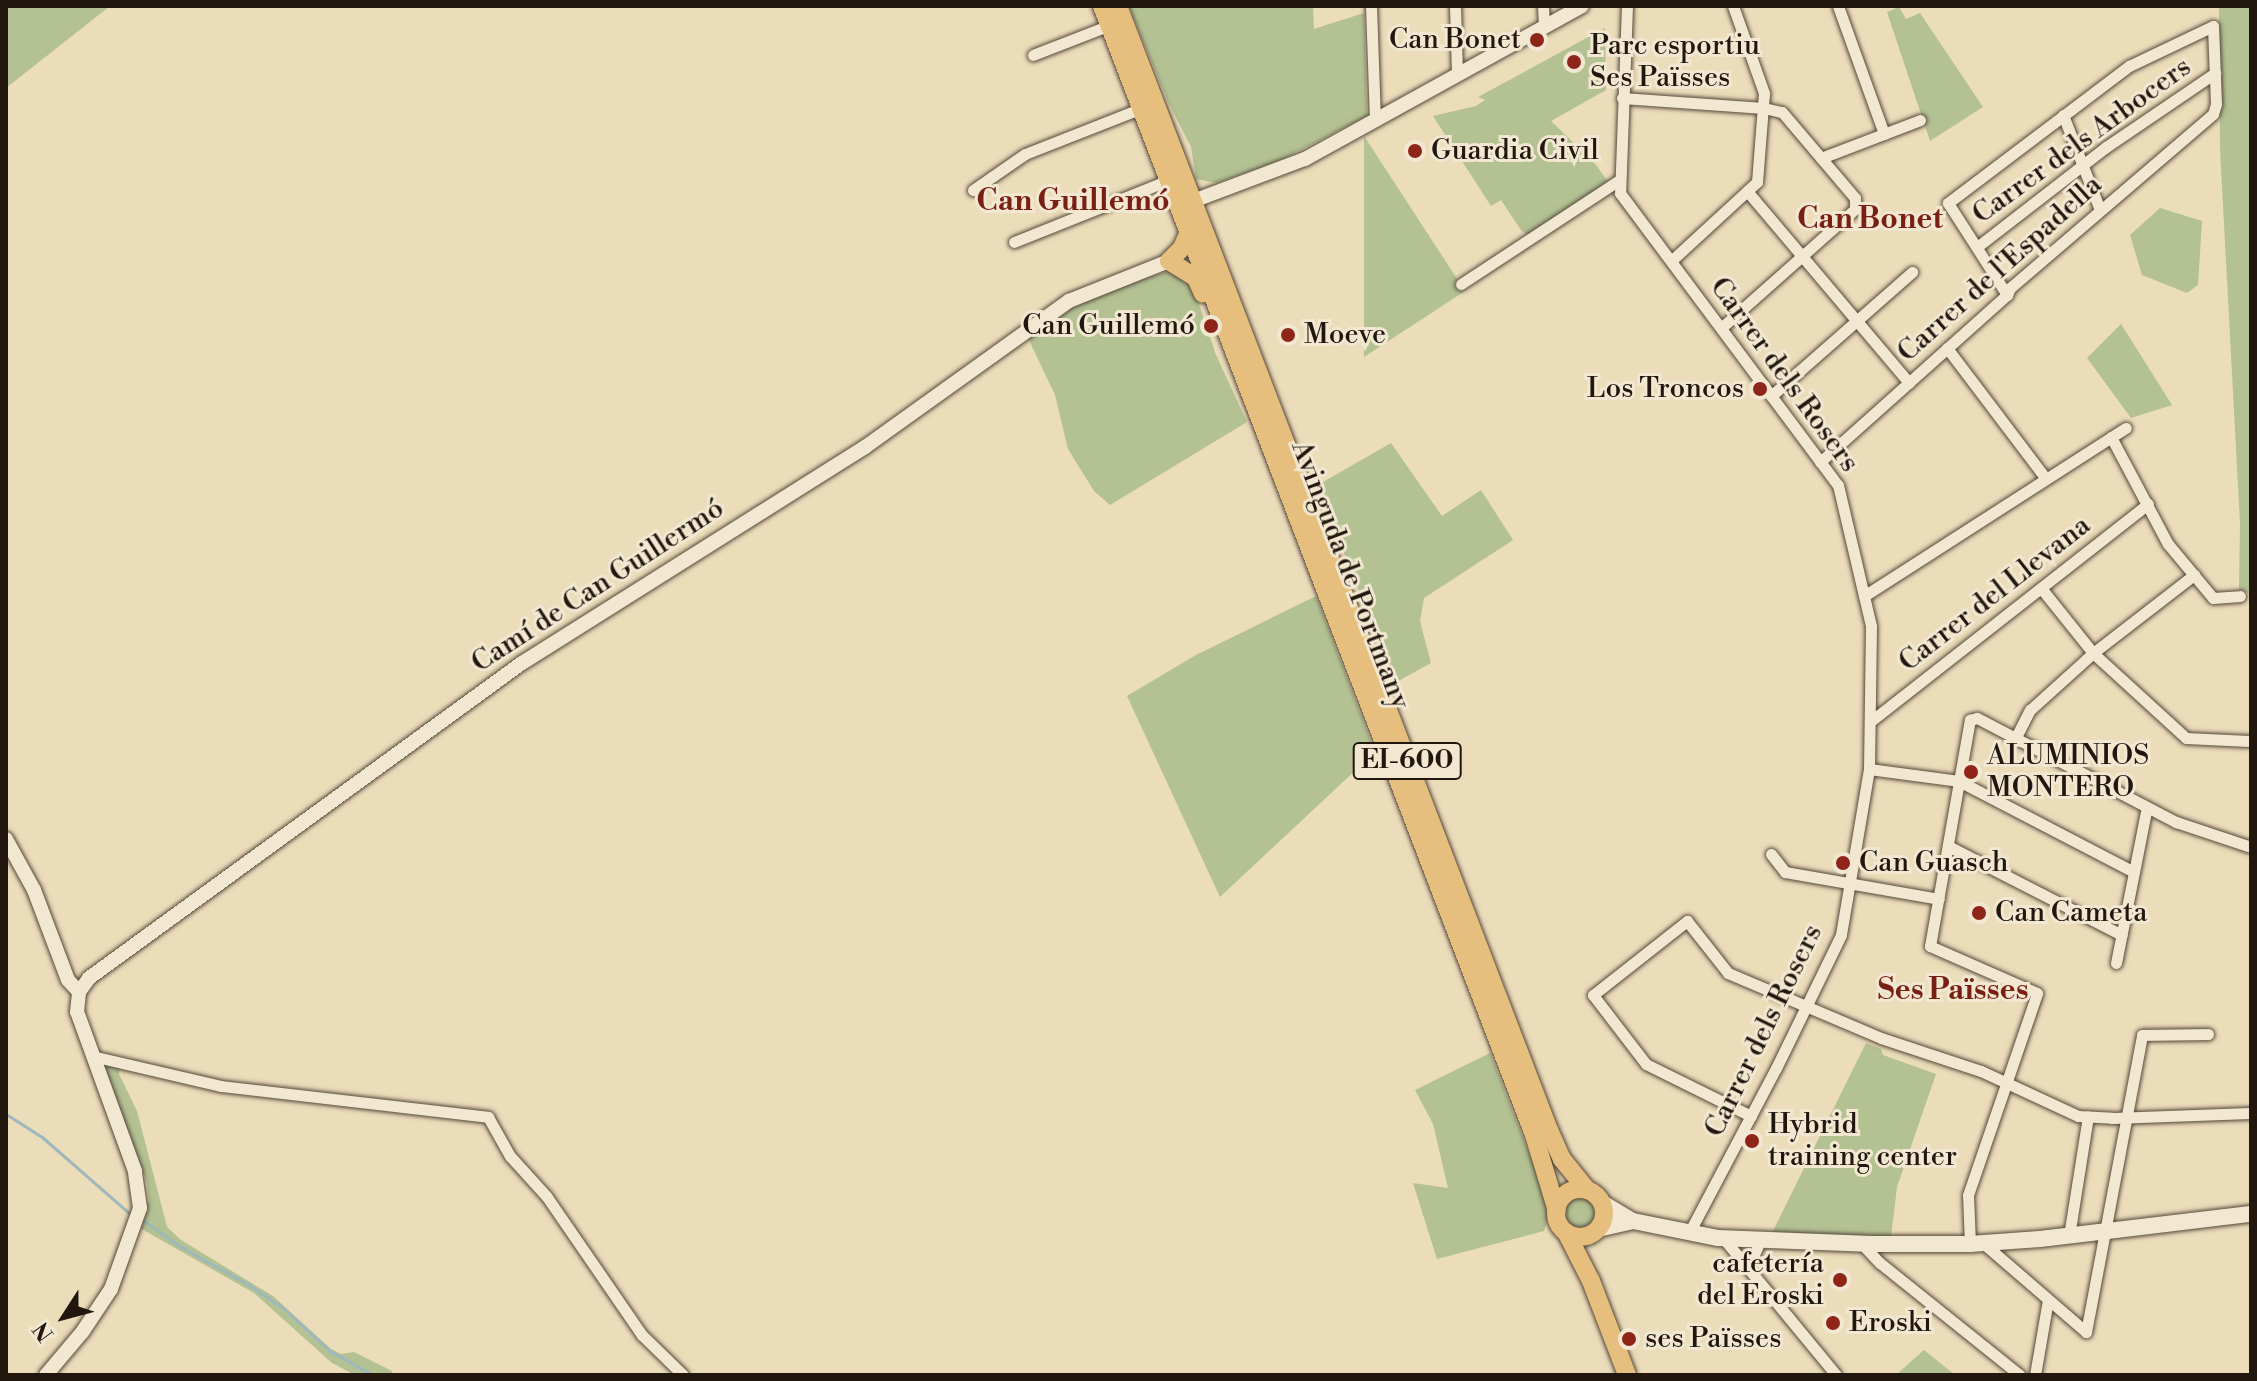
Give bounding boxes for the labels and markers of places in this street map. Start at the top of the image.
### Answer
place label: Can Bonet [1389,23,1521,57]
place label: Parc esportiu Ses Païsses [1590,29,1760,95]
marker: Can Bonet [1528,31,1546,49]
marker: Parc esportiu Ses Païsses [1565,53,1583,71]
place label: Guardia Civil [1431,134,1599,168]
marker: Guardia Civil [1406,142,1424,160]
place label: Can Guillemó [1022,309,1195,343]
marker: Can Guillemó [1202,317,1220,335]
place label: Moeve [1304,318,1386,352]
marker: Moeve [1279,326,1297,344]
place label: Los Troncos [1587,372,1744,406]
marker: Los Troncos [1751,380,1769,398]
place label: ALUMINIOS MONTERO [1987,739,2149,805]
marker: ALUMINIOS MONTERO [1962,763,1980,781]
place label: Can Guasch [1859,846,2008,880]
marker: Can Guasch [1834,854,1852,872]
place label: Can Cameta [1995,896,2147,930]
marker: Can Cameta [1970,904,1988,922]
place label: Hybrid training center [1768,1108,1957,1174]
marker: Hybrid training center [1743,1132,1761,1150]
place label: cafetería del Eroski [1697,1247,1824,1313]
marker: cafetería del Eroski [1831,1271,1849,1289]
place label: Eroski [1849,1306,1932,1340]
marker: Eroski [1824,1314,1842,1332]
place label: ses Païsses [1645,1322,1781,1356]
marker: ses Païsses [1620,1330,1638,1348]

